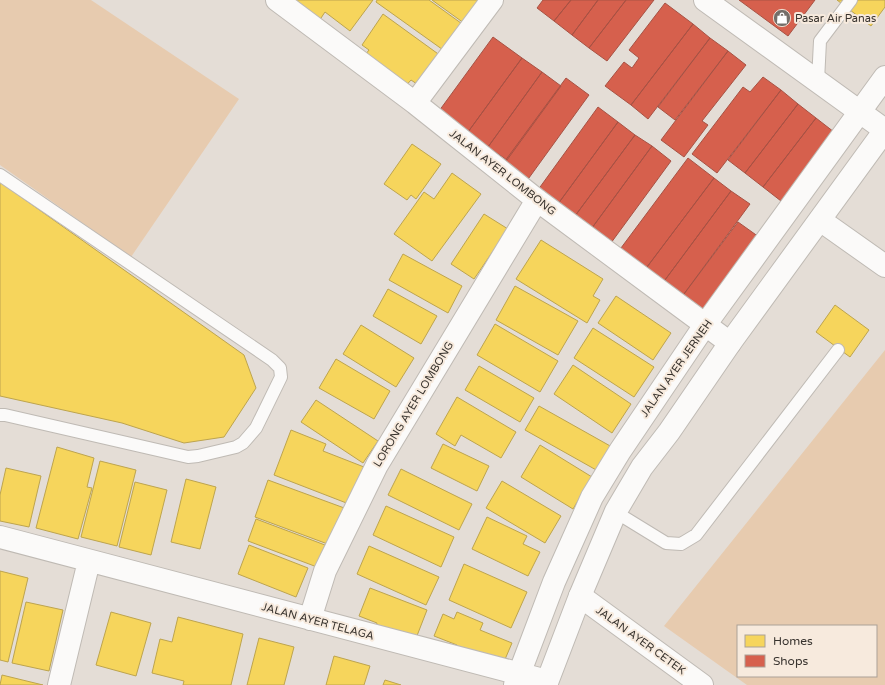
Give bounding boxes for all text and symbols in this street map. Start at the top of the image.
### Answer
shop icon: Pasar Air Panas [772,8,792,28]
place label: Pasar Air Panas [795,12,876,25]
street label: JALAN AYER LOMBONG [447,127,558,218]
street label: JALAN AYER JERNEH [638,317,715,419]
street label: LORONG AYER LOMBONG [371,339,456,469]
street label: JALAN AYER TELAGA [260,600,376,643]
street label: JALAN AYER CETEK [593,604,688,678]
legend [737,625,877,677]
text: Homes [773,634,813,648]
text: Shops [773,654,808,668]

